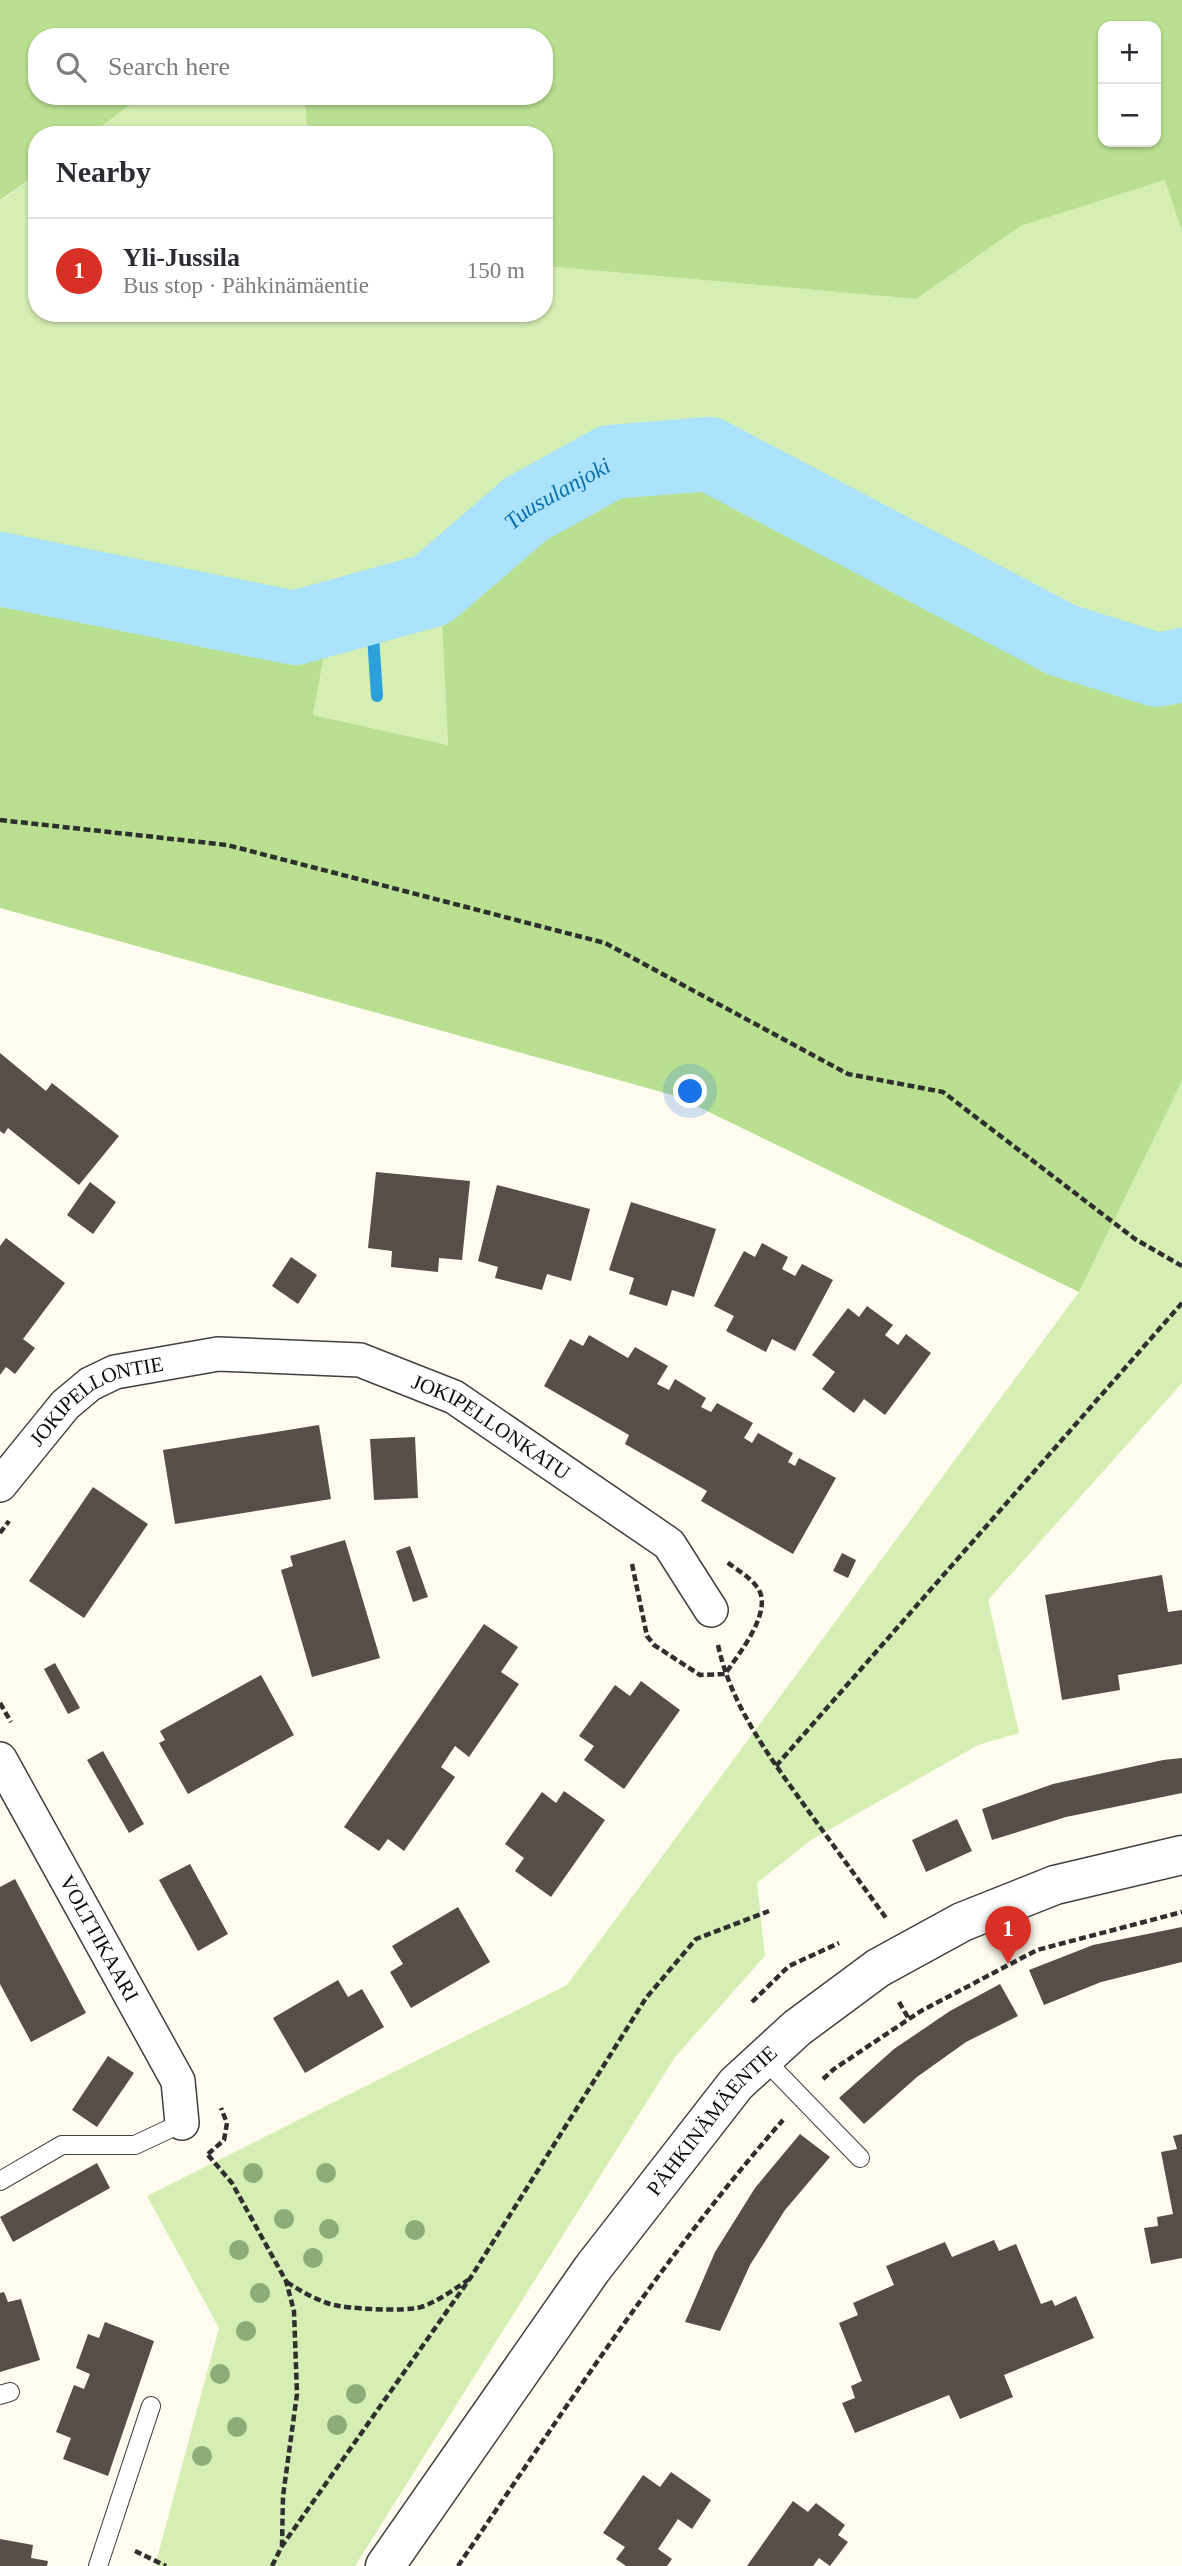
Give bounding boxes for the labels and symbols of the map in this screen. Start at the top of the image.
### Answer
water label: Tuusulanjoki [499,452,615,534]
your location [673,1074,707,1108]
street label: JOKIPELLONTIE [25,1352,165,1451]
street label: JOKIPELLONKATU [408,1370,575,1485]
street label: VOLTTIKAARI [55,1871,144,2006]
pin: 1 [985,1906,1031,1964]
street label: PÄHKINÄMÄENTIE [642,2041,782,2200]

